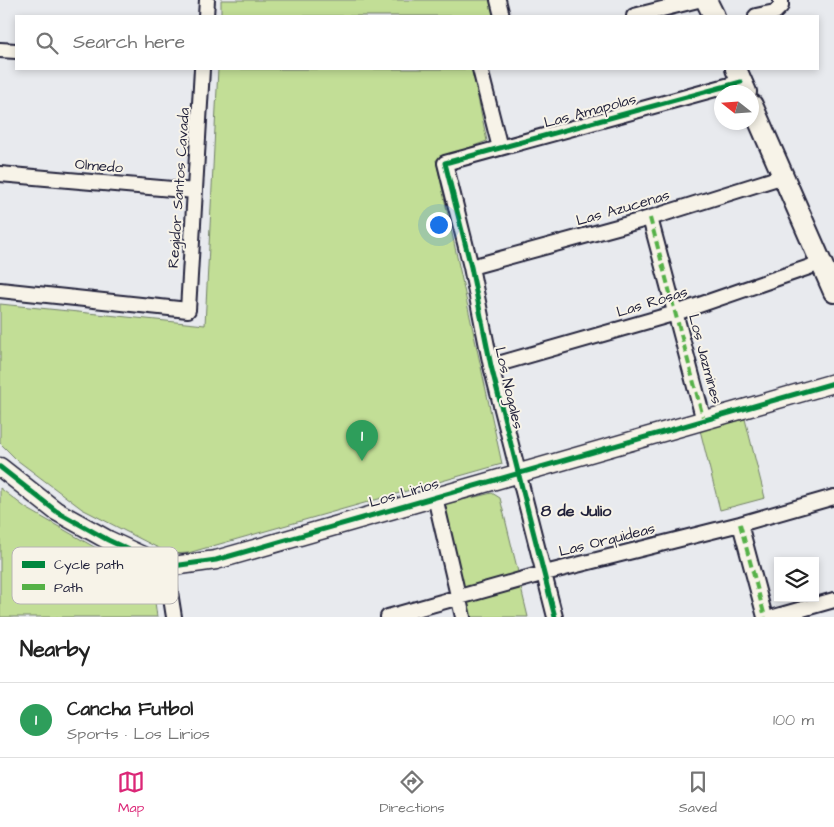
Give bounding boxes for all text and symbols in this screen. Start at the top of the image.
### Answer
search box [15,15,819,70]
icon: search [33,29,61,57]
text: Search here [73,29,185,56]
north arrow [714,85,759,130]
street label: Las Amapolas [542,88,639,133]
street label: Regidor Santos Cavada [163,107,196,269]
street label: Olmedo [74,153,125,179]
street label: Las Azucenas [574,184,673,231]
your location [426,212,452,238]
street label: Las Rosas [614,281,691,323]
street label: Los Jazmines [683,312,727,407]
street label: Los Nogales [488,345,529,432]
pin: 1 [346,420,378,461]
street label: Los Lirios [367,473,442,513]
district label: 8 de Julio [541,500,612,522]
street label: Las Orquideas [557,518,658,562]
legend [12,547,178,604]
text: Cycle path [54,555,123,575]
map controls [774,557,819,602]
button: layers [774,557,819,602]
text: Path [54,578,83,598]
text: Nearby [20,635,90,664]
text: Cancha Futbol [67,696,193,723]
text: 1 [35,709,37,731]
text: 100 m [773,709,814,731]
text: Sports · Los Lirios [67,723,210,745]
tab: Map [117,768,145,818]
tab: Directions [379,768,444,818]
tab: Saved [679,768,717,818]

